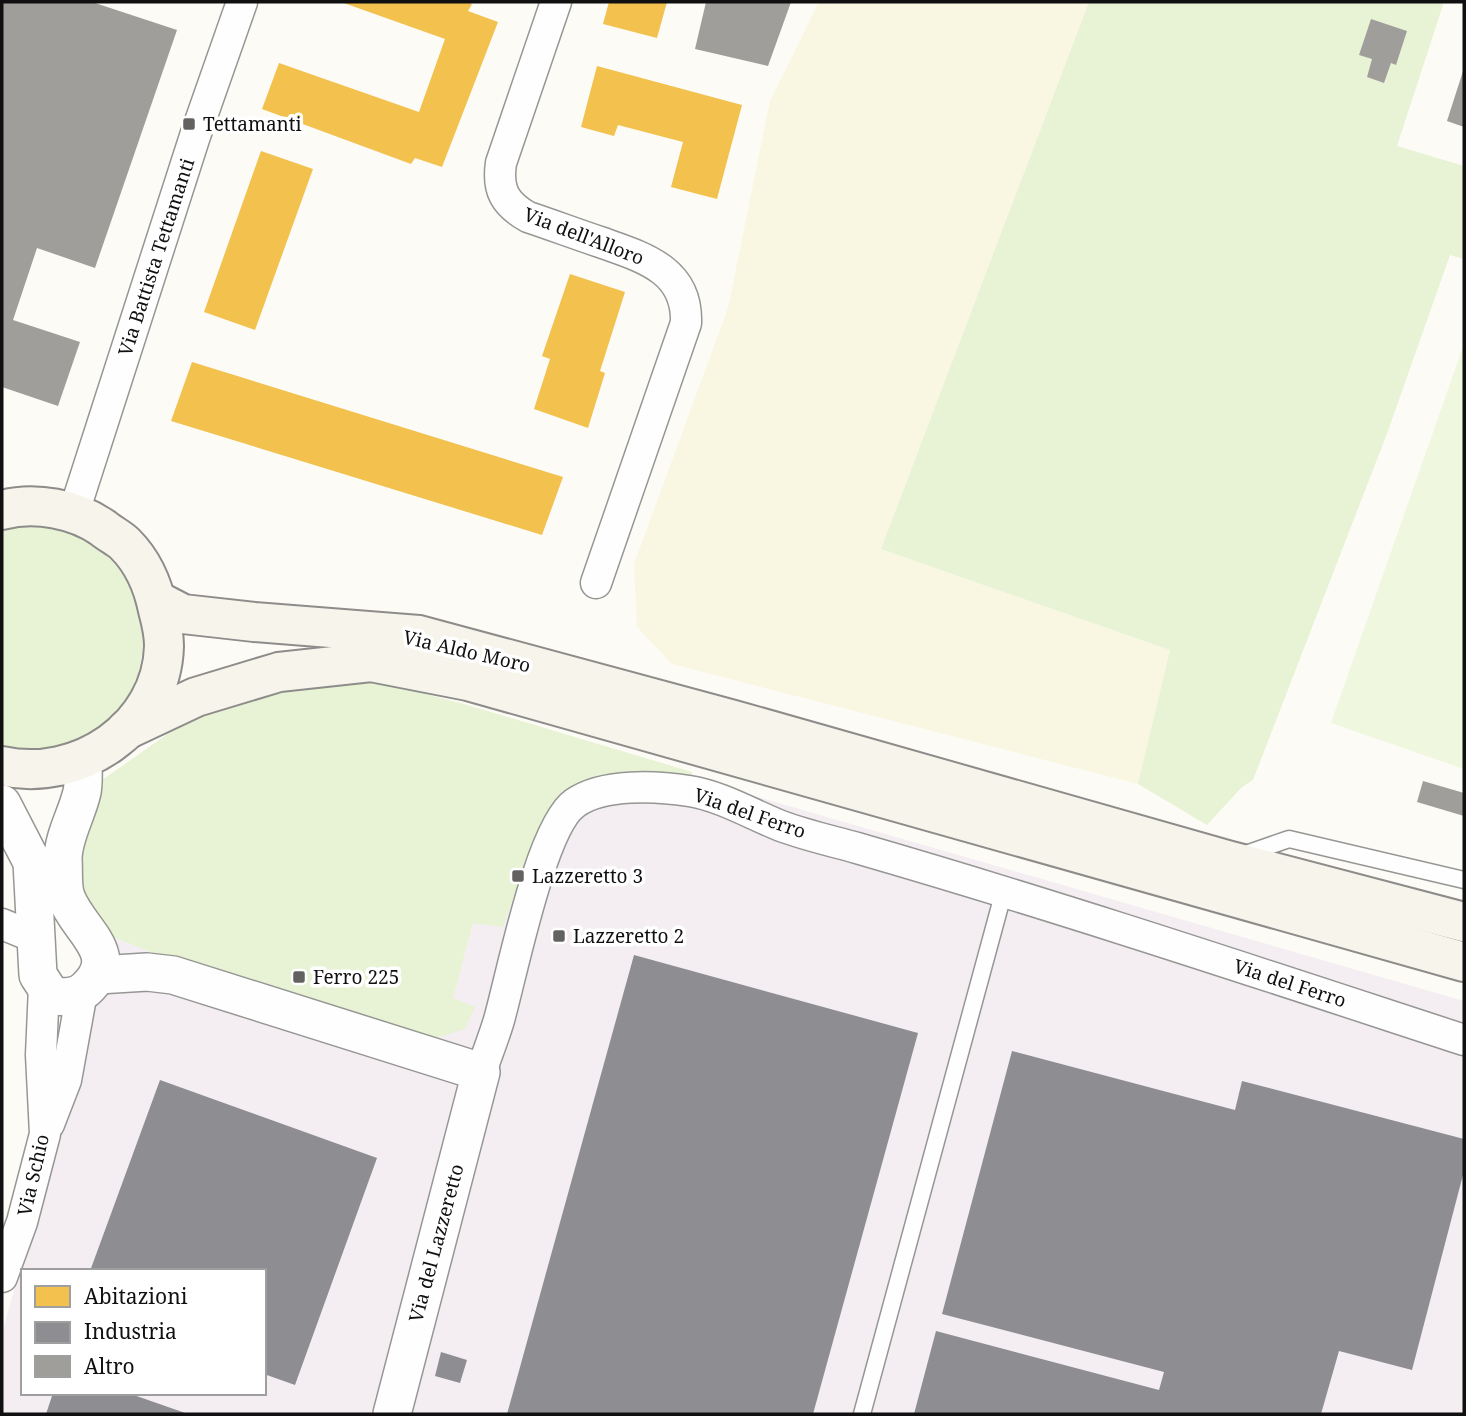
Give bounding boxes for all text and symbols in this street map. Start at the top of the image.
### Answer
place label: Tettamanti [203,111,302,137]
marker: Tettamanti [181,116,197,132]
street label: Via Battista Tettamanti [112,155,200,359]
street label: Via dell'Alloro [520,201,648,271]
street label: Via Aldo Moro [401,624,533,678]
street label: Via del Ferro [691,782,809,844]
place label: Lazzeretto 3 [532,863,643,889]
marker: Lazzeretto 3 [510,868,526,884]
place label: Lazzeretto 2 [573,923,684,949]
marker: Lazzeretto 2 [551,928,567,944]
street label: Via del Ferro [1230,953,1350,1013]
place label: Ferro 225 [313,964,399,990]
marker: Ferro 225 [291,969,307,985]
street label: Via Schio [11,1131,55,1219]
street label: Via del Lazzeretto [402,1161,470,1325]
legend [21,1269,266,1395]
text: Abitazioni [84,1282,188,1310]
text: Industria [84,1317,177,1345]
text: Altro [84,1352,135,1380]

